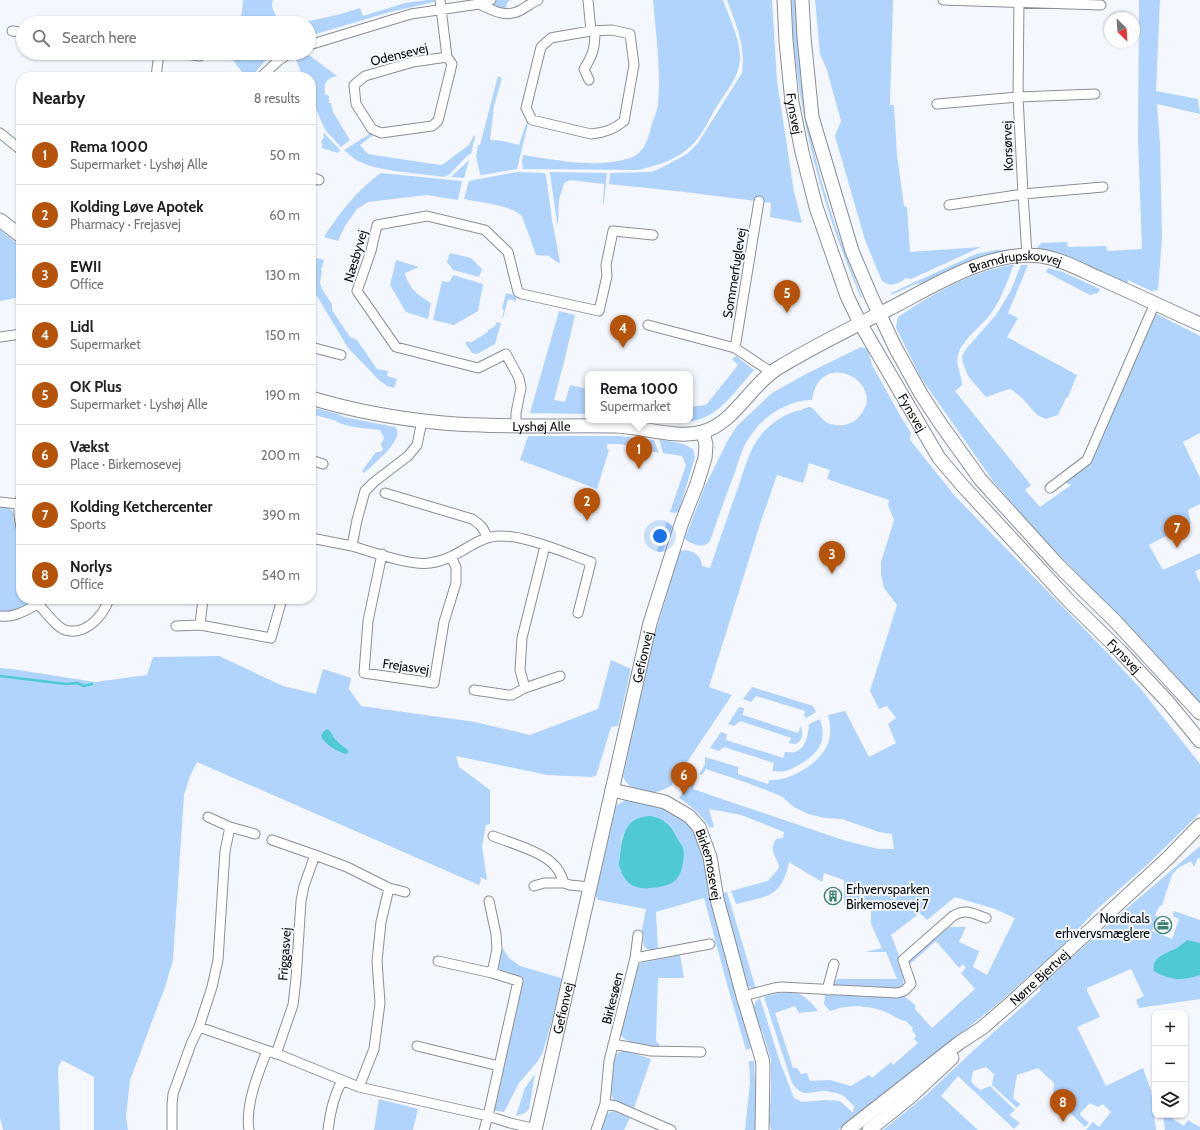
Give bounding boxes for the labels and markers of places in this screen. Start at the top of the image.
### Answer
pin: 5 [774,280,800,313]
pin: 4 [610,315,636,348]
pin: 1 [626,436,652,469]
pin: 2 [574,488,600,521]
pin: 7 [1164,515,1190,548]
pin: 3 [819,541,845,574]
pin: 6 [671,762,697,795]
place label: Erhvervsparken Birkemosevej 7 [846,881,930,913]
building icon: Erhvervsparken Birkemosevej 7 [823,886,843,906]
place label: Nordicals erhvervsmæglere [1055,910,1151,941]
office icon: Nordicals erhvervsmæglere [1153,915,1173,935]
pin: 8 [1050,1089,1076,1122]

